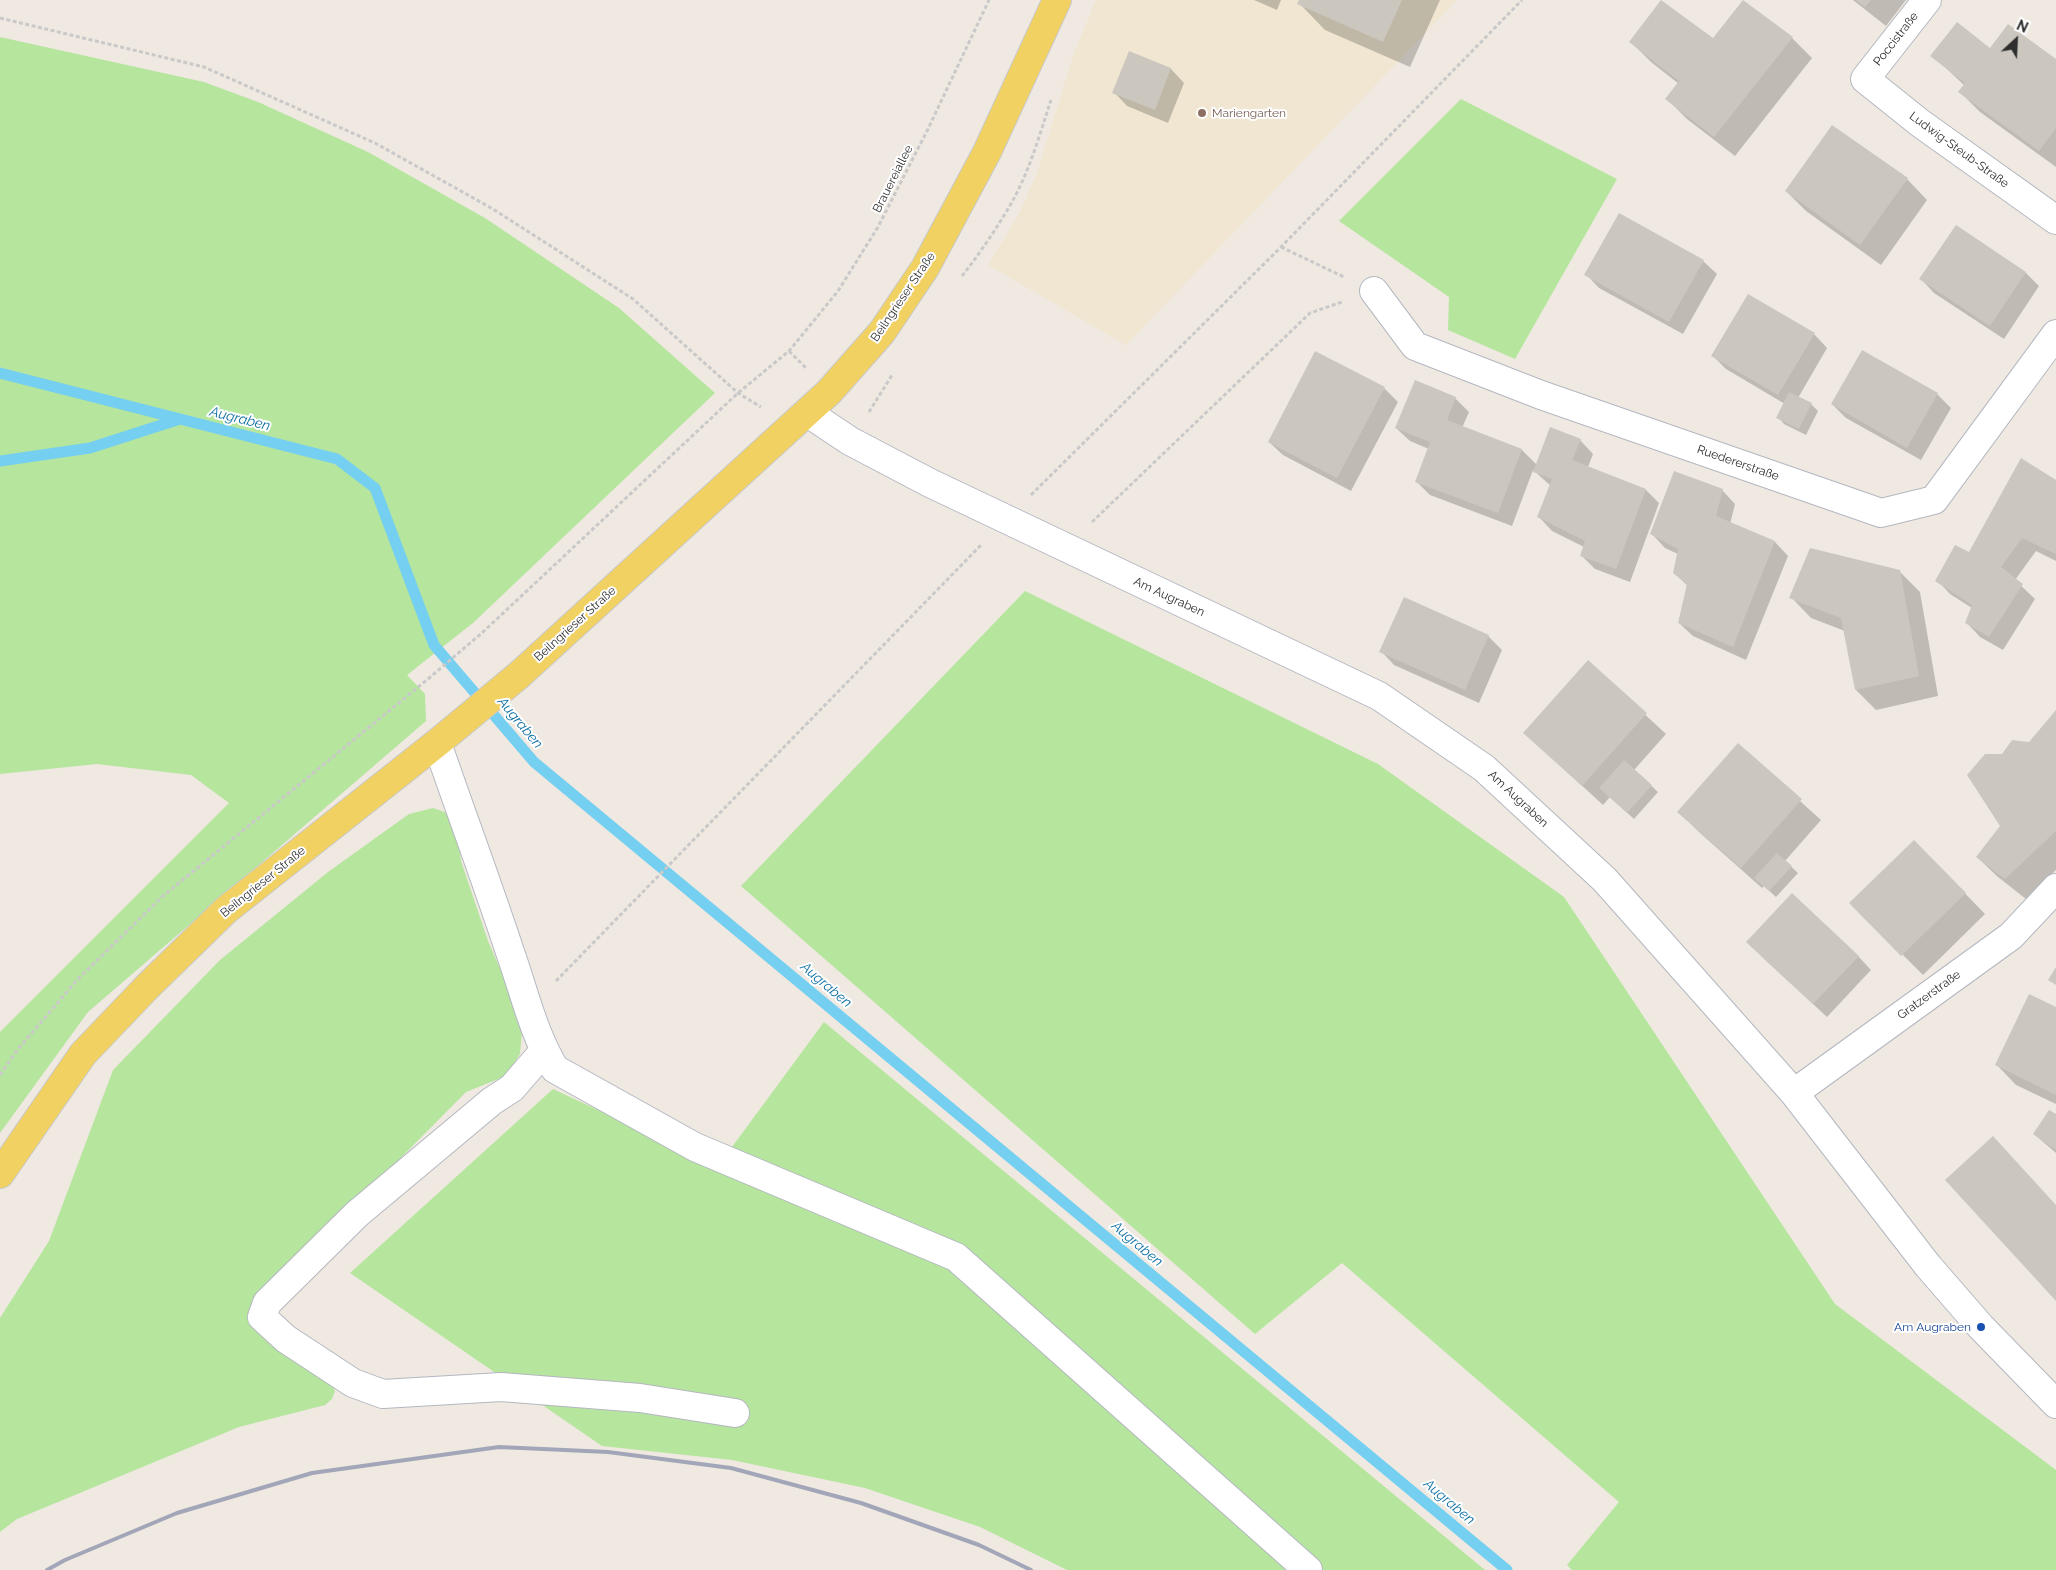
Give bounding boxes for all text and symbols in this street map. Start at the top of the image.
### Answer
street label: Poccistraße [1870,9,1922,69]
north arrow [1991,15,2041,65]
text: N [2014,17,2031,36]
place label: Mariengarten [1212,106,1286,120]
marker: Mariengarten [1196,107,1208,119]
street label: Ludwig-Steub-Straße [1906,109,2012,191]
street label: Brauereiallee [870,143,916,215]
street label: Beilngrieser Straße [868,249,938,345]
water label: Augraben [208,403,272,435]
street label: Ruedererstraße [1695,442,1781,484]
street label: Am Augraben [1131,574,1207,620]
street label: Beilngrieser Straße [531,584,619,664]
water label: Augraben [494,694,546,752]
street label: Am Augraben [1485,768,1551,830]
street label: Beilngrieser Straße [218,843,308,921]
water label: Augraben [797,959,855,1011]
street label: Gratzerstraße [1895,967,1963,1023]
water label: Augraben [1108,1218,1166,1270]
place label: Am Augraben [1894,1320,1971,1334]
marker: Am Augraben [1975,1321,1987,1333]
water label: Augraben [1420,1476,1478,1528]

